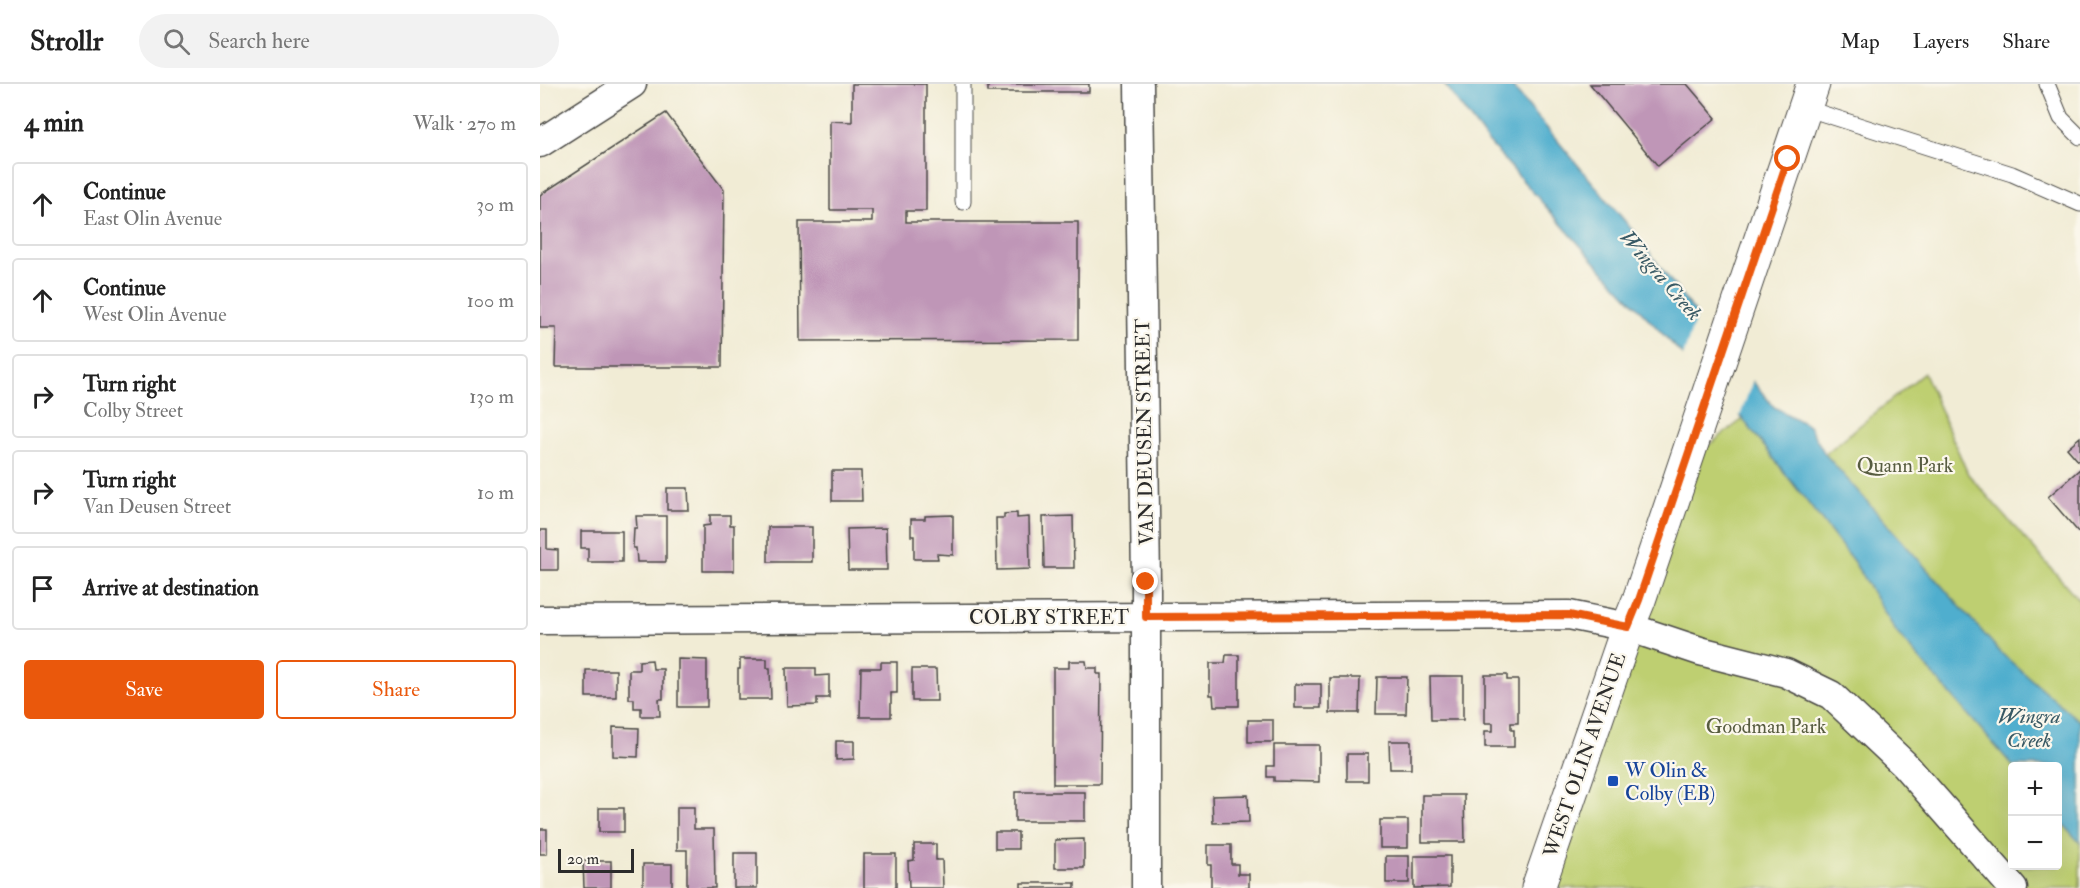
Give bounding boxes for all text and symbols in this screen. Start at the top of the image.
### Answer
search box [139,14,559,68]
text: Strollr [30,24,103,59]
icon: search [160,25,193,58]
text: Search here [208,27,310,55]
text: Map [1840,28,1880,55]
text: Layers [1913,28,1969,55]
text: Share [2002,28,2050,55]
text: 4 min [24,107,84,139]
text: Walk · 270 m [413,111,516,136]
route start [1774,145,1800,171]
text: Continue [83,178,166,206]
icon: ahead [26,188,59,221]
text: 30 m [476,192,514,217]
text: East Olin Avenue [83,206,222,231]
water label: Wingra Creek [1614,224,1708,326]
text: Continue [83,274,166,302]
icon: ahead [26,284,59,317]
text: 100 m [467,288,514,313]
text: West Olin Avenue [83,302,227,327]
street label: VAN DEUSEN STREET [1130,318,1159,546]
text: Turn right [83,370,176,398]
icon: right [26,380,59,413]
text: 130 m [469,384,514,409]
text: Colby Street [83,398,183,423]
park label: Quann Park [1857,453,1954,478]
text: Turn right [83,466,176,494]
icon: right [26,476,59,509]
text: 10 m [477,480,514,505]
text: Van Deusen Street [83,494,231,519]
route end [1132,568,1158,594]
icon: arrive [26,572,59,605]
text: Arrive at destination [83,574,259,602]
street label: COLBY STREET [969,605,1129,630]
street label: WEST OLIN AVENUE [1537,650,1631,862]
button: Save [24,660,264,719]
button: Share [276,660,516,719]
water label: Wingra Creek [1998,703,2061,754]
park label: Goodman Park [1706,714,1827,739]
place label: W Olin & Colby (EB) [1624,758,1715,806]
map controls [2008,762,2062,870]
button: + [2008,762,2062,816]
marker: W Olin & Colby (EB) [1606,774,1620,788]
button: − [2008,816,2062,870]
scale bar [558,846,634,874]
text: 20 m [567,849,599,869]

